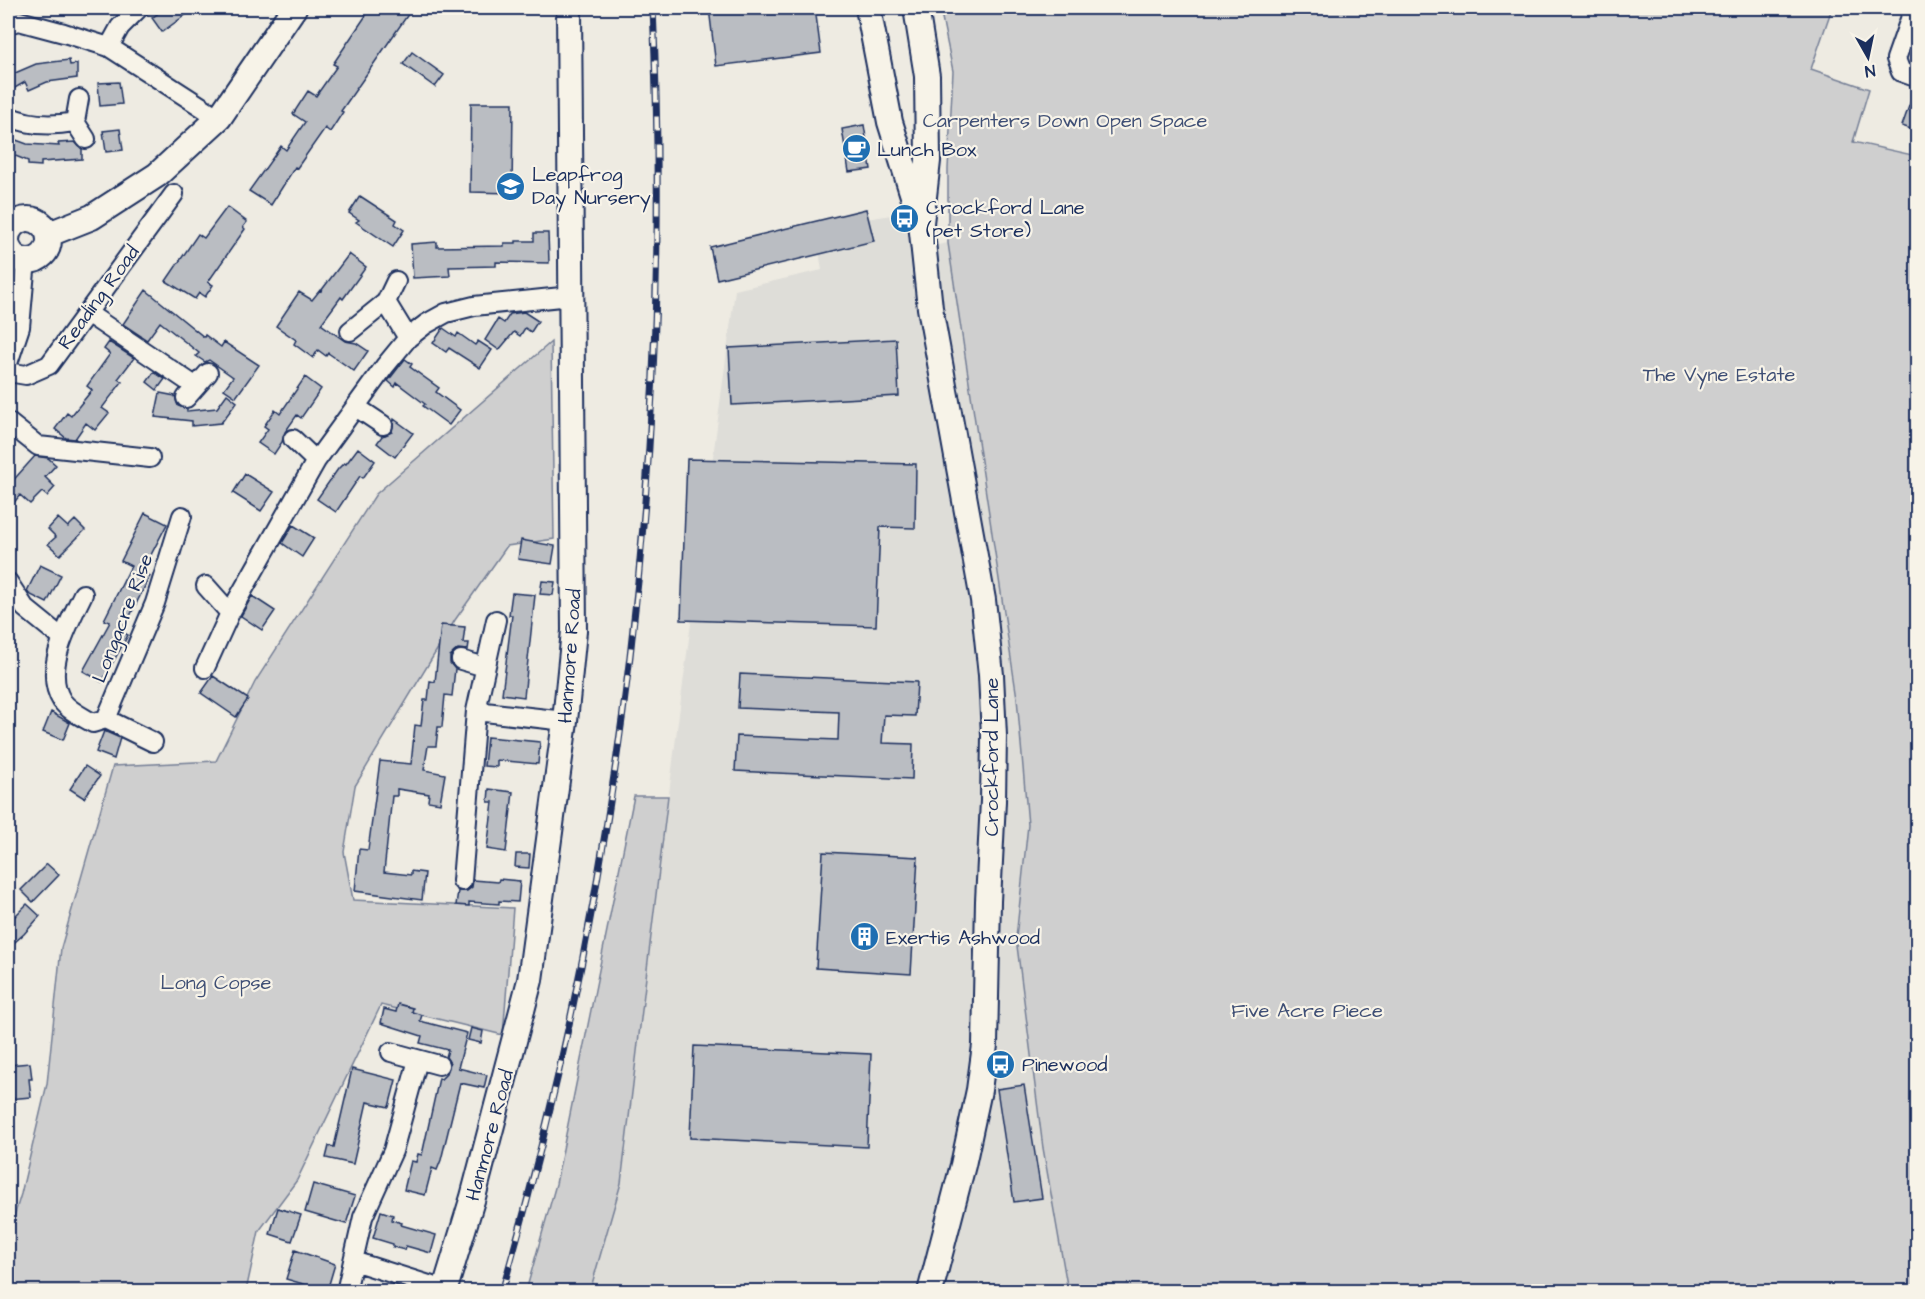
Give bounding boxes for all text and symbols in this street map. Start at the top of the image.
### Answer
north arrow [1838,27,1898,87]
text: N [1864,59,1877,82]
park label: Carpenters Down Open Space [923,107,1208,135]
cafe icon: Lunch Box [840,133,872,165]
place label: Lunch Box [877,136,977,164]
place label: Leapfrog Day Nursery [532,161,651,213]
school or university icon: Leapfrog Day Nursery [495,170,527,202]
place label: Crockford Lane (pet Store) [926,194,1085,245]
bus stop icon: Crockford Lane (pet Store) [889,202,921,234]
street label: Reading Road [51,240,147,356]
park label: The Vyne Estate [1643,361,1795,390]
street label: Longacre Rise [85,550,161,687]
street label: Hanmore Road [551,588,589,724]
street label: Crockford Lane [978,677,1006,836]
building icon: Exertis Ashwood [849,921,881,953]
place label: Exertis Ashwood [886,924,1040,952]
park label: Long Copse [161,969,272,998]
park label: Five Acre Piece [1231,997,1383,1025]
bus stop icon: Pinewood [985,1048,1017,1080]
place label: Pinewood [1022,1051,1108,1079]
street label: Hanmore Road [459,1066,521,1204]

